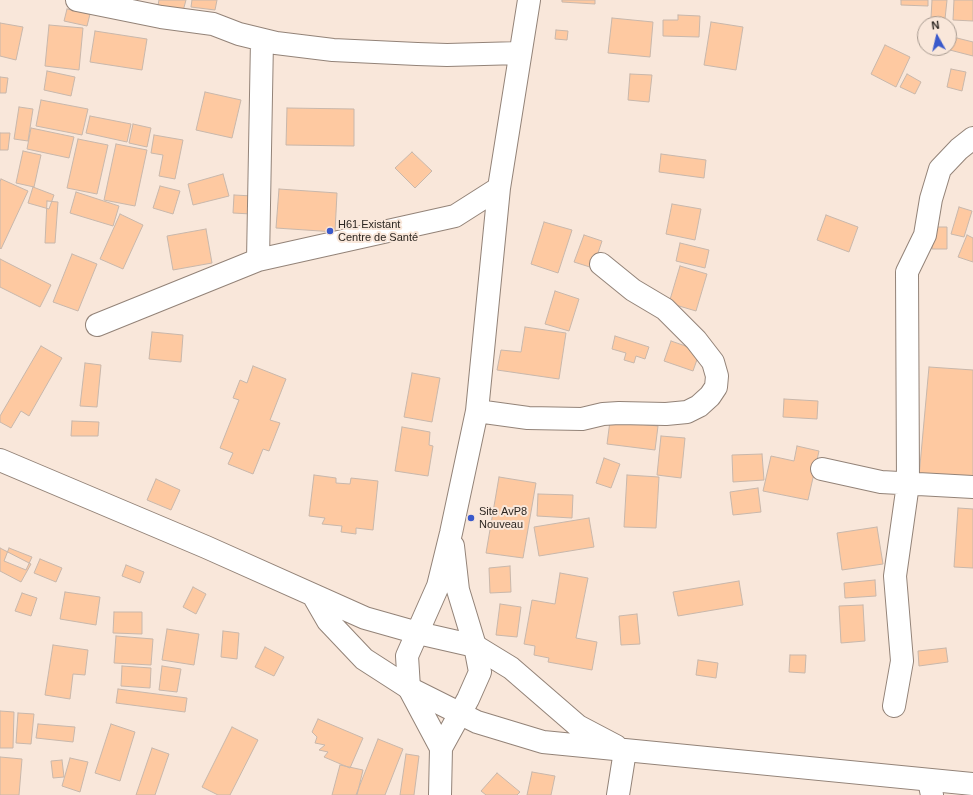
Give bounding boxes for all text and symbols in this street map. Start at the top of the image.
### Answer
north arrow [917,16,957,56]
text: N [931,19,940,32]
place label: H61 Existant Centre de Santé [338,218,418,244]
marker: H61 Existant Centre de Santé [325,226,335,236]
place label: Site AvP8 Nouveau [479,505,527,531]
marker: Site AvP8 Nouveau [466,513,476,523]

